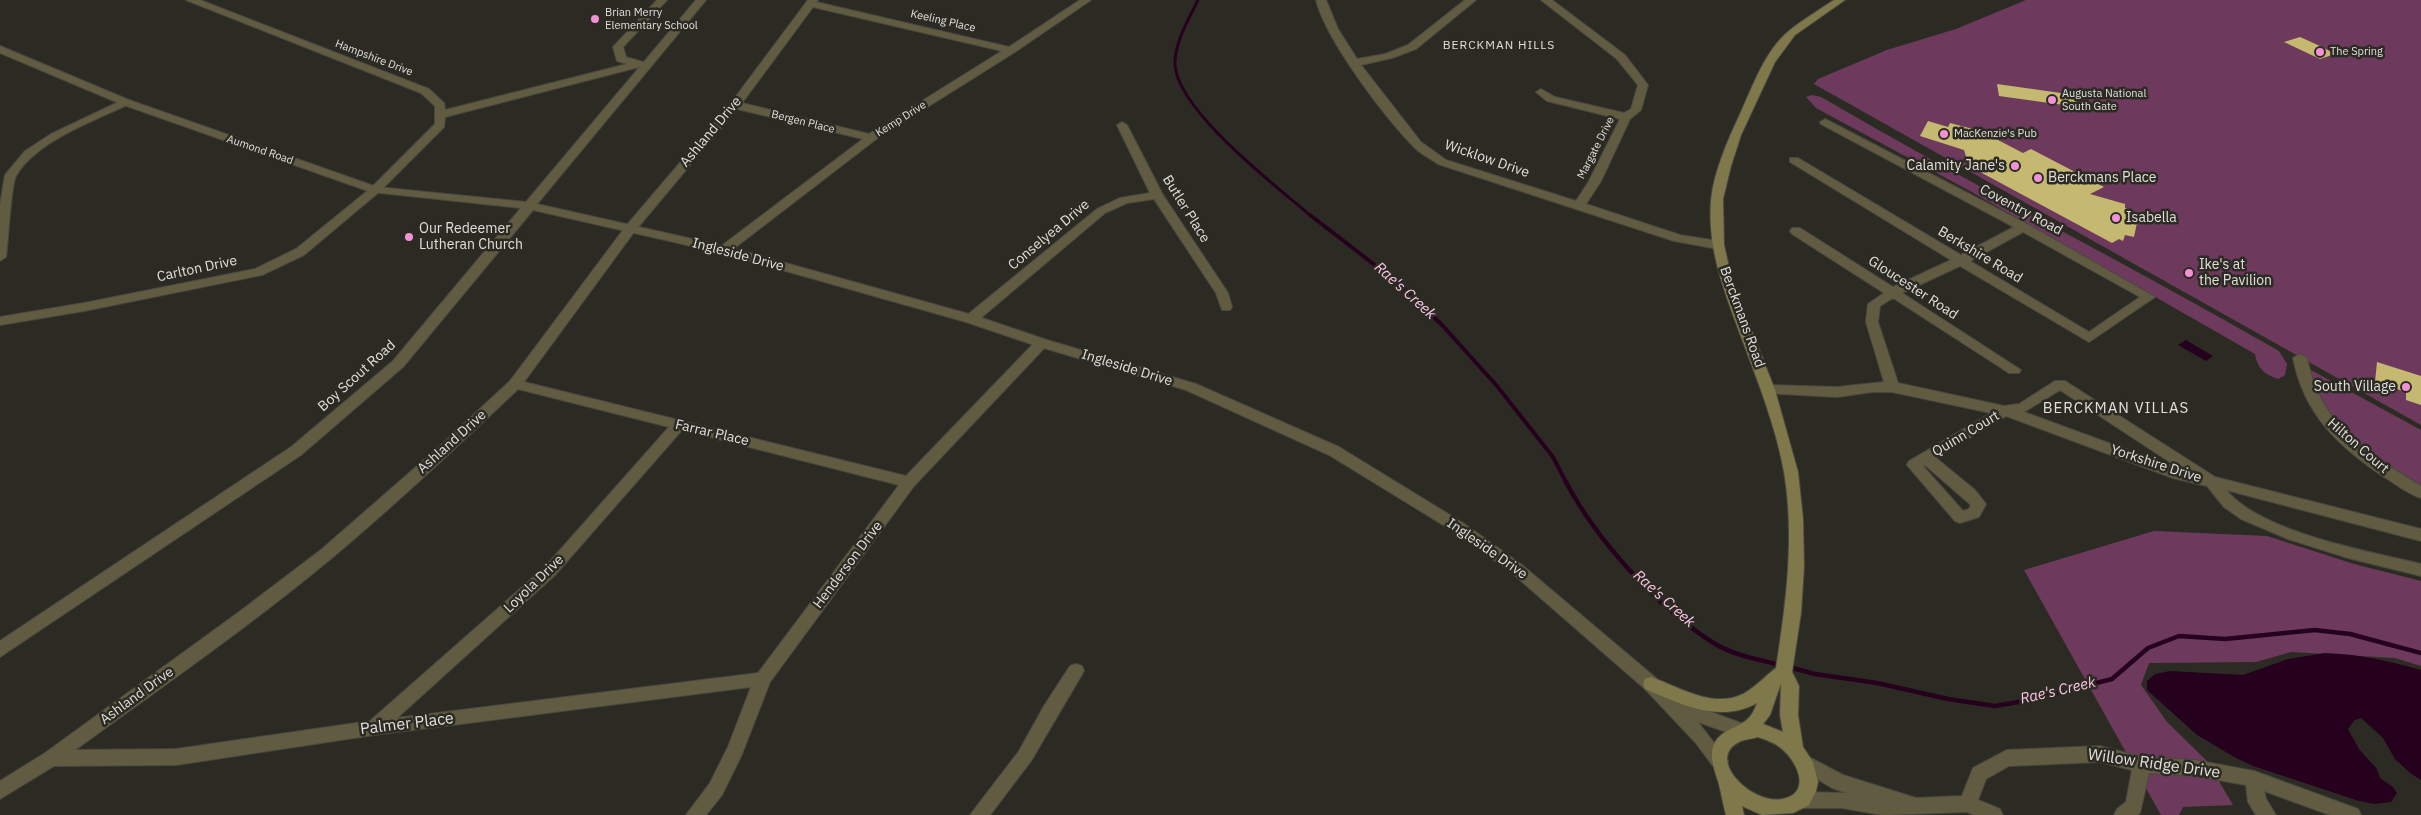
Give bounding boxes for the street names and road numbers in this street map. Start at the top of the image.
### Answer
street label: Keeling Place [909,7,977,35]
street label: Hampshire Drive [333,37,415,79]
street label: Ashland Drive [677,93,745,171]
street label: Kemp Drive [873,98,929,140]
street label: Bergen Place [770,108,836,136]
street label: Margate Drive [1575,115,1617,181]
street label: Aumond Road [225,132,295,168]
street label: Wicklow Drive [1442,137,1532,181]
street label: Butler Place [1159,172,1213,246]
street label: Coventry Road [1977,181,2065,239]
street label: Conselyea Drive [1005,196,1093,274]
street label: Berkshire Road [1935,223,2025,287]
street label: Ingleside Drive [690,235,786,275]
street label: Carlton Drive [155,252,239,286]
street label: Gloucester Road [1865,253,1961,323]
street label: Berckmans Road [1716,264,1768,370]
street label: Boy Scout Road [315,337,399,415]
street label: Ingleside Drive [1079,346,1175,390]
street label: Ashland Drive [414,407,490,477]
street label: Quinn Court [1929,407,2003,461]
street label: Hilton Court [2324,415,2392,477]
street label: Farrar Place [673,416,751,450]
street label: Yorkshire Drive [2108,441,2204,487]
street label: Ingleside Drive [1444,515,1530,583]
street label: Henderson Drive [810,518,886,612]
street label: Loyola Drive [501,551,567,617]
street label: Ashland Drive [97,664,177,728]
street label: Palmer Place [359,709,455,739]
street label: Willow Ridge Drive [2087,745,2221,783]

